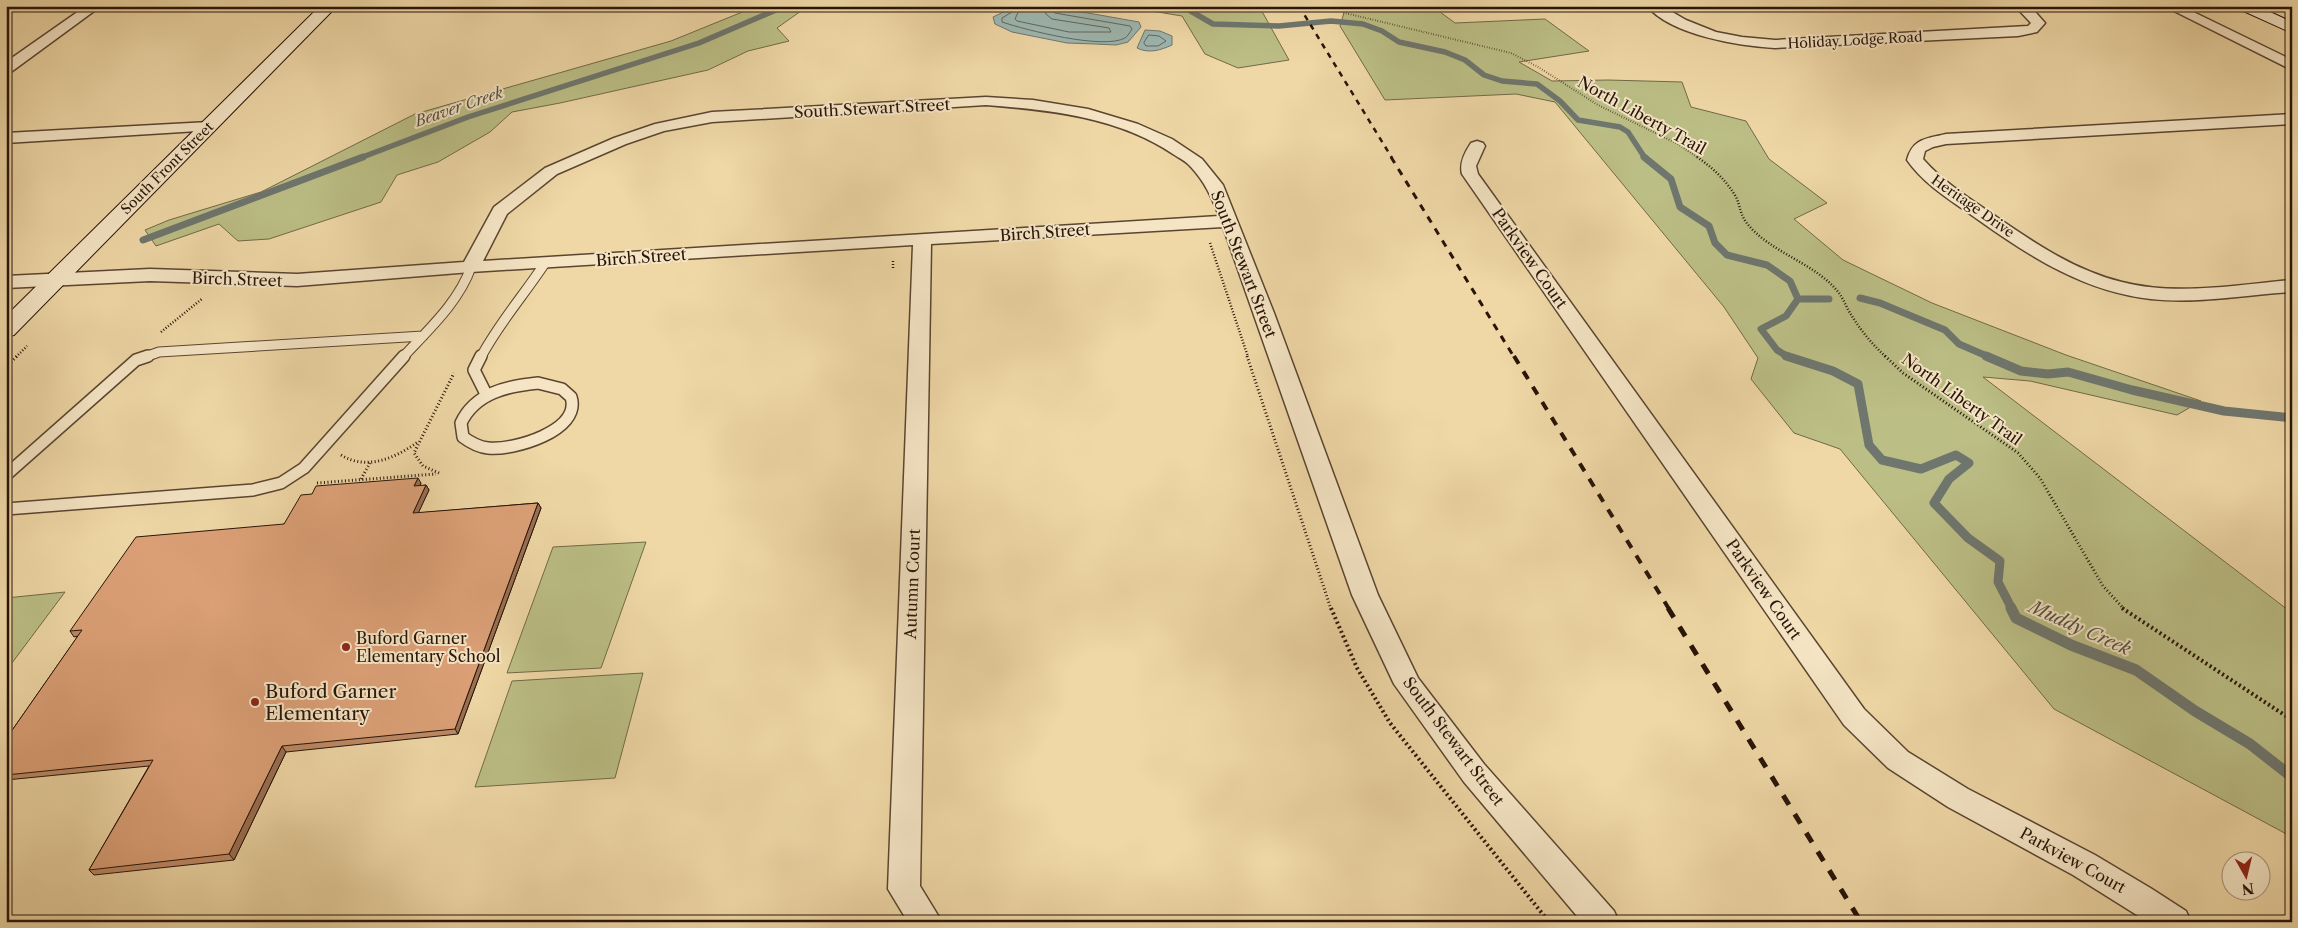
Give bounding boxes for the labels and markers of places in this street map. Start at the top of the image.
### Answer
place label: Buford Garner Elementary School [356,628,501,666]
marker: Buford Garner Elementary School [340,641,352,653]
place label: Buford Garner Elementary [265,680,396,725]
marker: Buford Garner Elementary [249,696,261,708]

